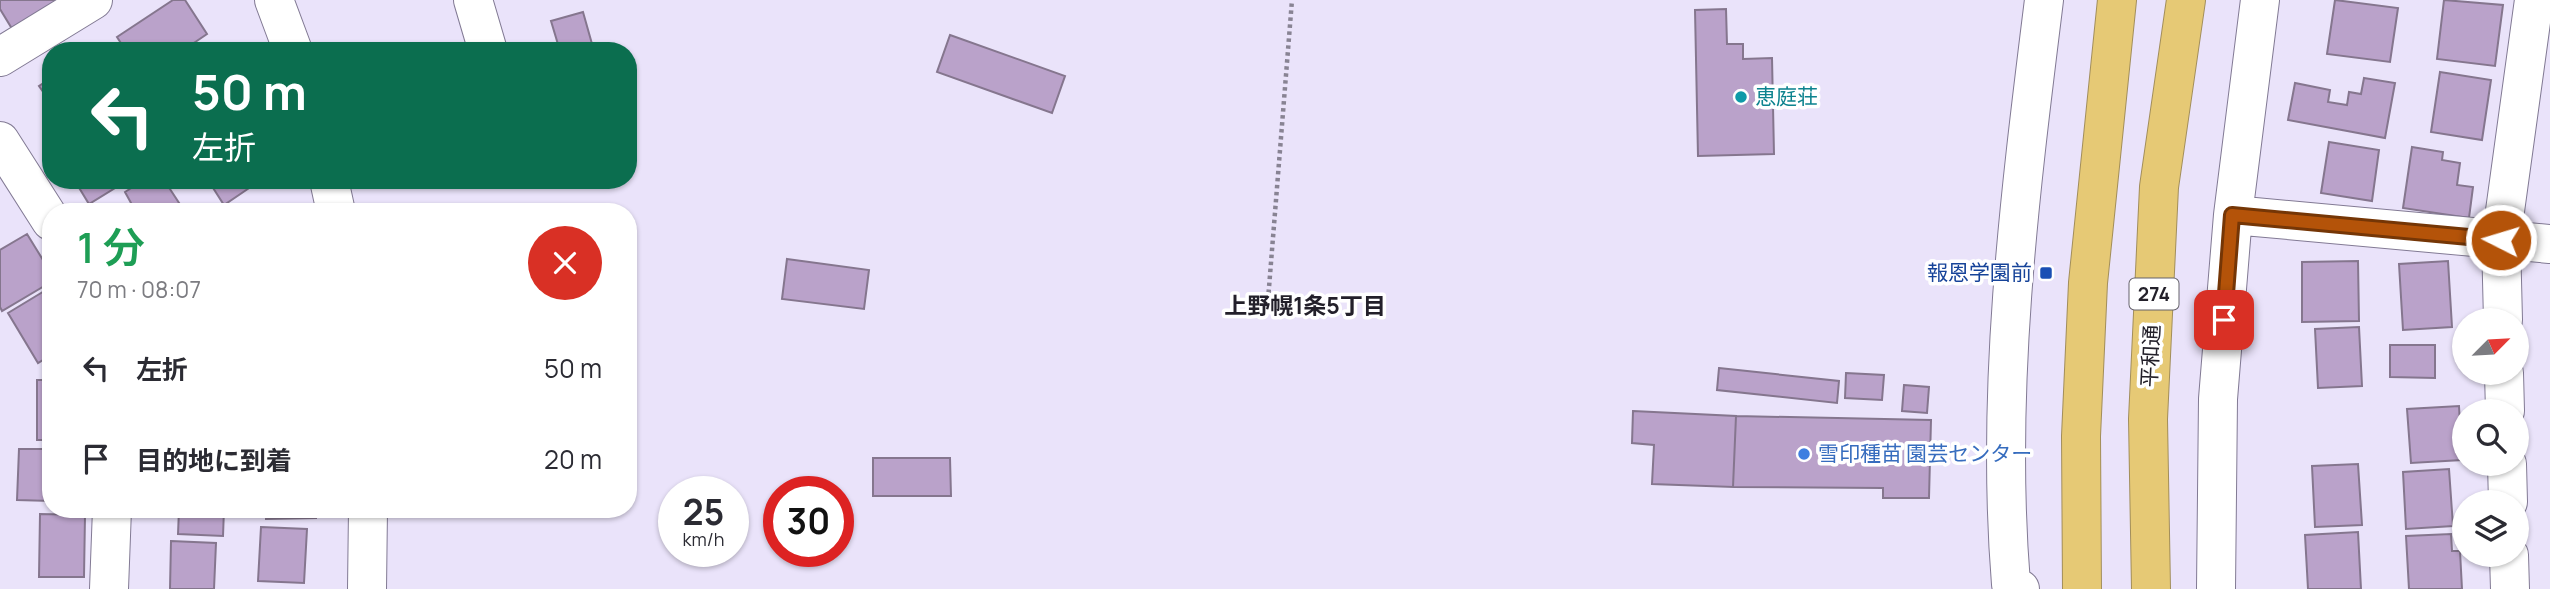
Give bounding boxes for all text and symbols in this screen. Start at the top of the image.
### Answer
text: 50 m [192,58,307,125]
icon: left [77,70,168,161]
place label: 恵庭荘 [1755,82,1818,110]
marker: 恵庭荘 [1733,89,1749,105]
text: 左折 [192,125,256,169]
position arrow [2464,203,2538,277]
text: 1 分 [77,218,145,276]
button: close [528,226,602,300]
place label: 報恩学園前 [1927,258,2032,286]
marker: 報恩学園前 [2038,265,2054,281]
text: 70 m · 08:07 [77,273,201,305]
road number: 274 [2130,278,2178,310]
district label: 上野幌1条5丁目 [1224,289,1386,321]
pin [2194,290,2254,350]
icon: arrive [2205,301,2243,339]
north arrow [2452,308,2529,385]
map controls [2452,308,2529,567]
street label: 平和通 [2134,324,2166,388]
icon: left [77,349,115,387]
text: 50 m [544,350,602,386]
text: 左折 [136,351,188,387]
button: search [2452,399,2529,476]
place label: 雪印種苗 園芸センター [1818,439,2032,467]
icon: arrive [77,440,115,478]
text: 20 m [544,441,602,477]
text: 目的地に到着 [136,442,292,478]
marker: 雪印種苗 園芸センター [1796,446,1812,462]
speed limit sign: 30 [763,476,854,567]
text: 25 [683,488,724,536]
button: layers [2452,490,2529,567]
text: km/h [683,527,724,551]

